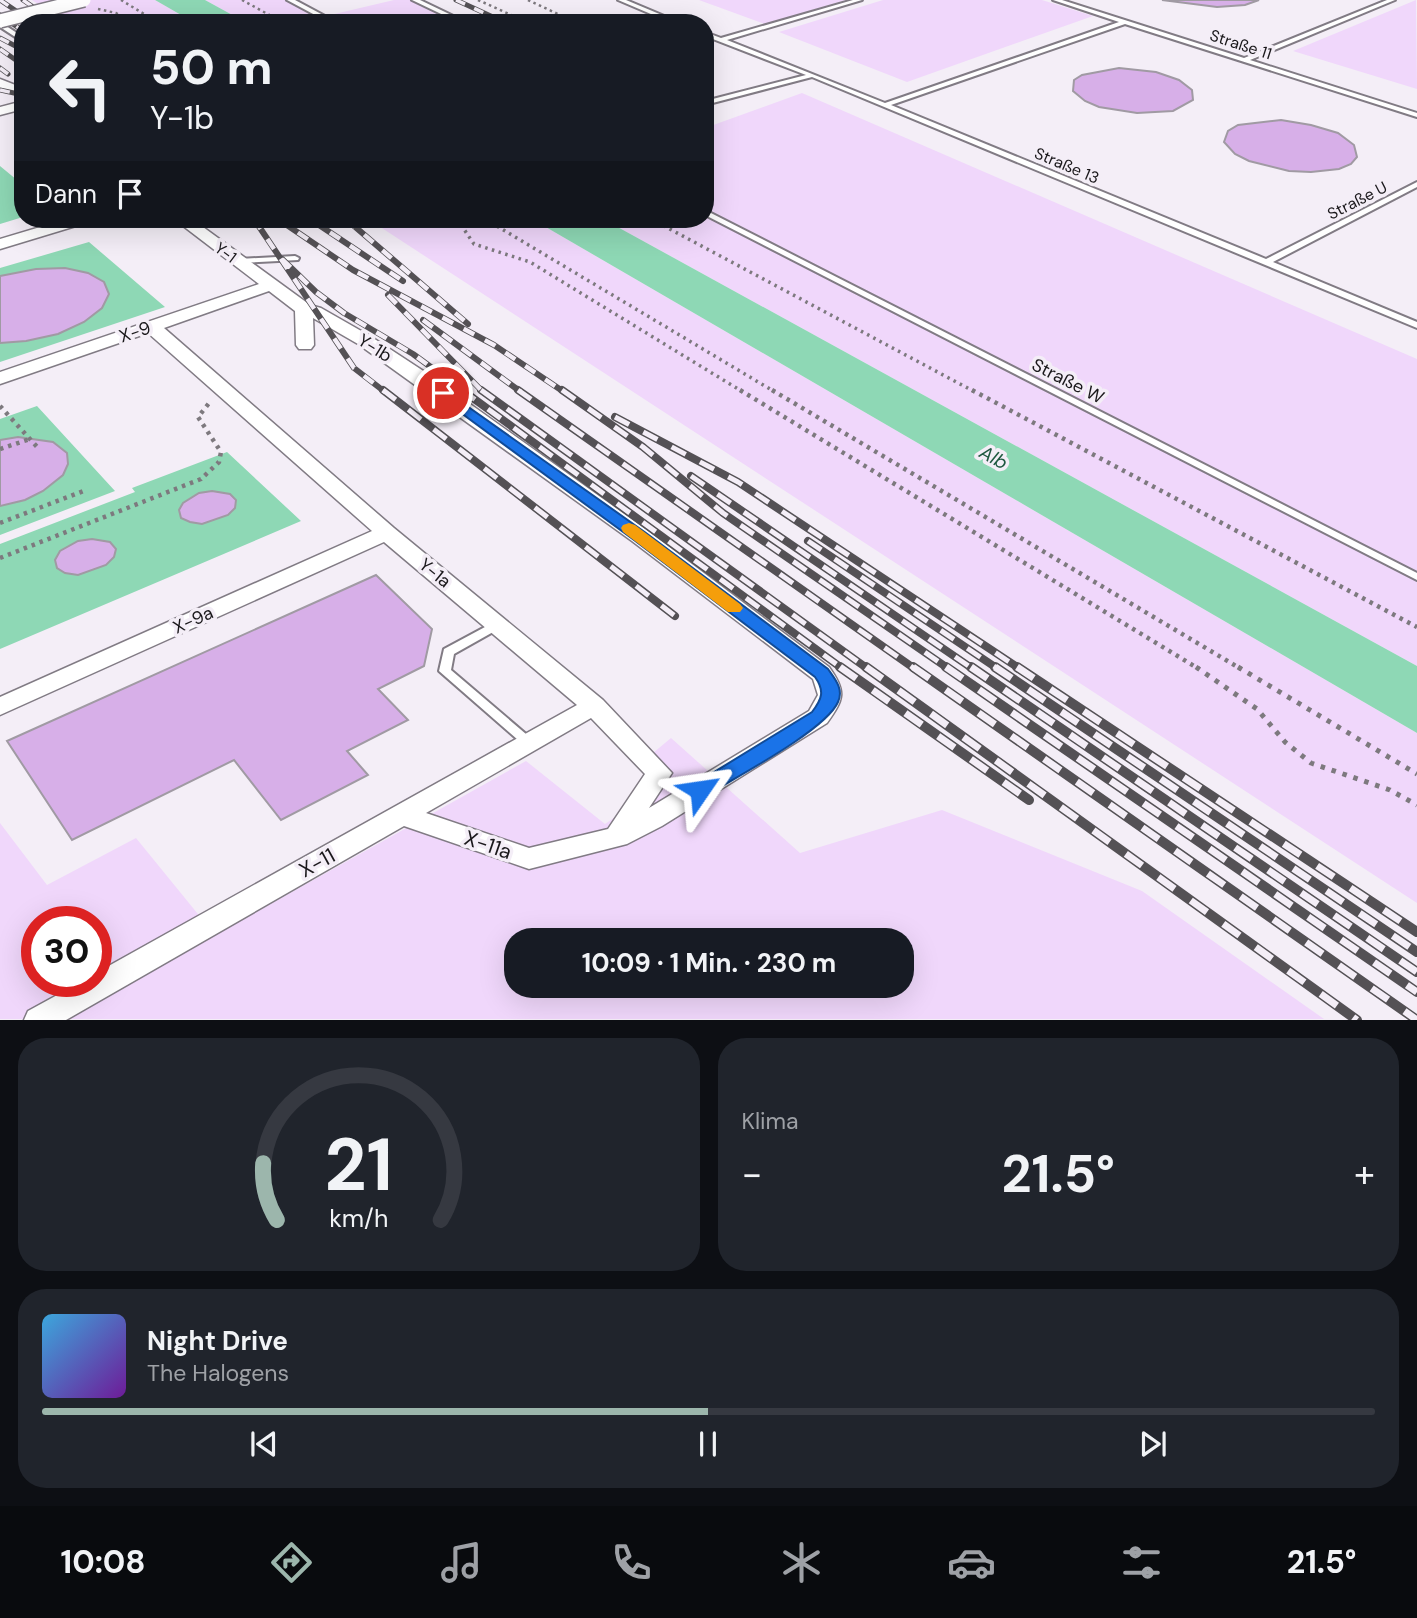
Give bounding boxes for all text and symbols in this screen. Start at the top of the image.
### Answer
street label: Straße 11 [1207,25,1274,64]
text: 50 m [150,35,273,99]
icon: left [35,42,126,133]
text: Y-1b [150,97,214,139]
street label: Straße 13 [1031,142,1102,188]
icon: arrive [111,175,149,213]
street label: Straße U [1324,176,1391,224]
text: Dann [35,177,97,211]
street label: Y-1 [211,237,241,267]
street label: X-9 [116,315,154,349]
street label: Y-1b [353,328,397,368]
street label: Straße W [1028,353,1108,409]
pin [413,363,473,423]
icon: arrive [424,374,462,412]
water label: Alb [974,439,1012,475]
street label: Y-1a [414,553,456,593]
street label: X-9a [169,601,217,639]
position arrow [663,753,737,827]
street label: X-11a [460,824,516,866]
street label: X-11 [294,842,340,884]
speed limit sign: 30 [21,906,112,997]
text: 10:09 · 1 Min. · 230 m [582,946,836,980]
text: Klima [742,1106,799,1136]
text: 21 [324,1119,393,1214]
text: 21.5° [1002,1140,1115,1208]
text: − [742,1149,762,1199]
text: + [1354,1149,1375,1199]
text: km/h [329,1202,388,1235]
text: Night Drive [147,1324,288,1358]
text: The Halogens [147,1358,289,1388]
icon: previous [245,1425,283,1463]
icon: pause [689,1425,727,1463]
icon: next [1134,1425,1172,1463]
icon: directions [267,1538,316,1587]
icon: music [437,1538,486,1587]
icon: phone [607,1538,656,1587]
icon: climate [777,1538,826,1587]
icon: car [947,1538,996,1587]
icon: filters [1117,1538,1166,1587]
text: 10:08 [61,1541,146,1583]
text: 21.5° [1287,1541,1356,1583]

